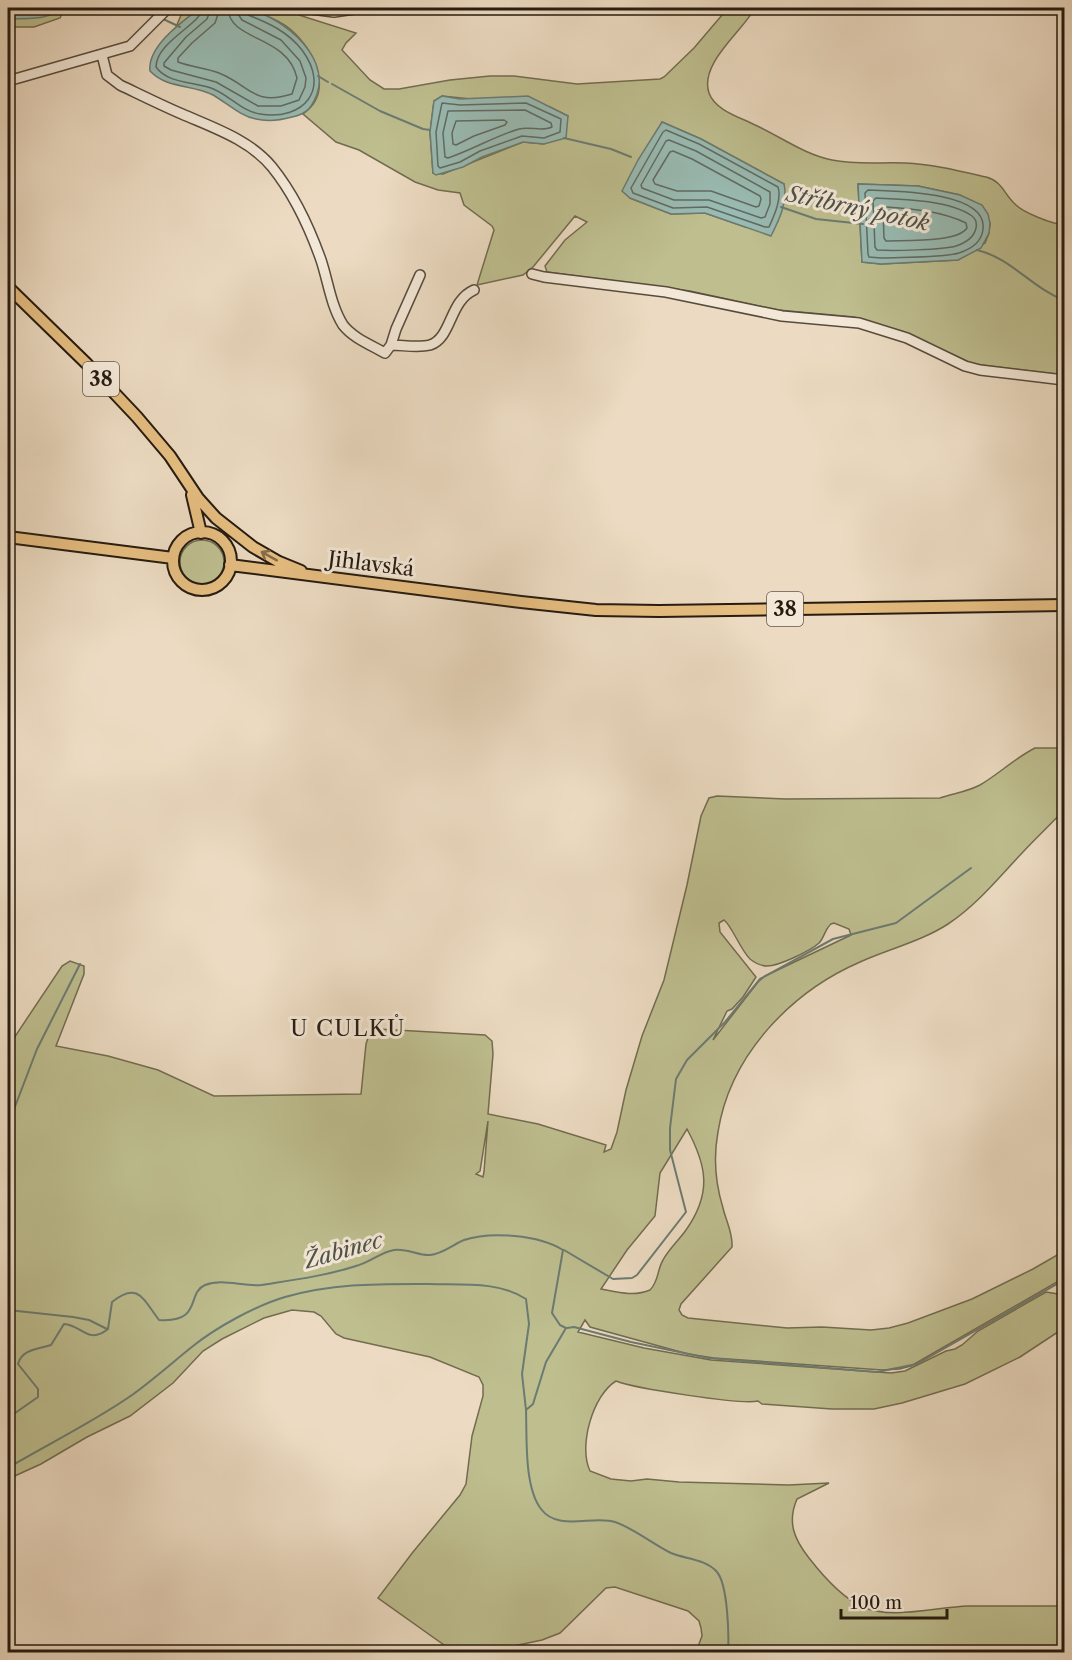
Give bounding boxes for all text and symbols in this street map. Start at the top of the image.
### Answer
water label: Stříbrný potok [782,180,932,237]
road number: 38 [83,362,119,396]
street label: Jihlavská [324,545,417,581]
one-way arrow [261,550,278,562]
road number: 38 [767,592,803,626]
district label: U CULKŮ [290,1014,406,1042]
water label: Žabinec [299,1225,387,1275]
scale bar [841,1582,948,1620]
text: 100 m [850,1592,902,1614]

